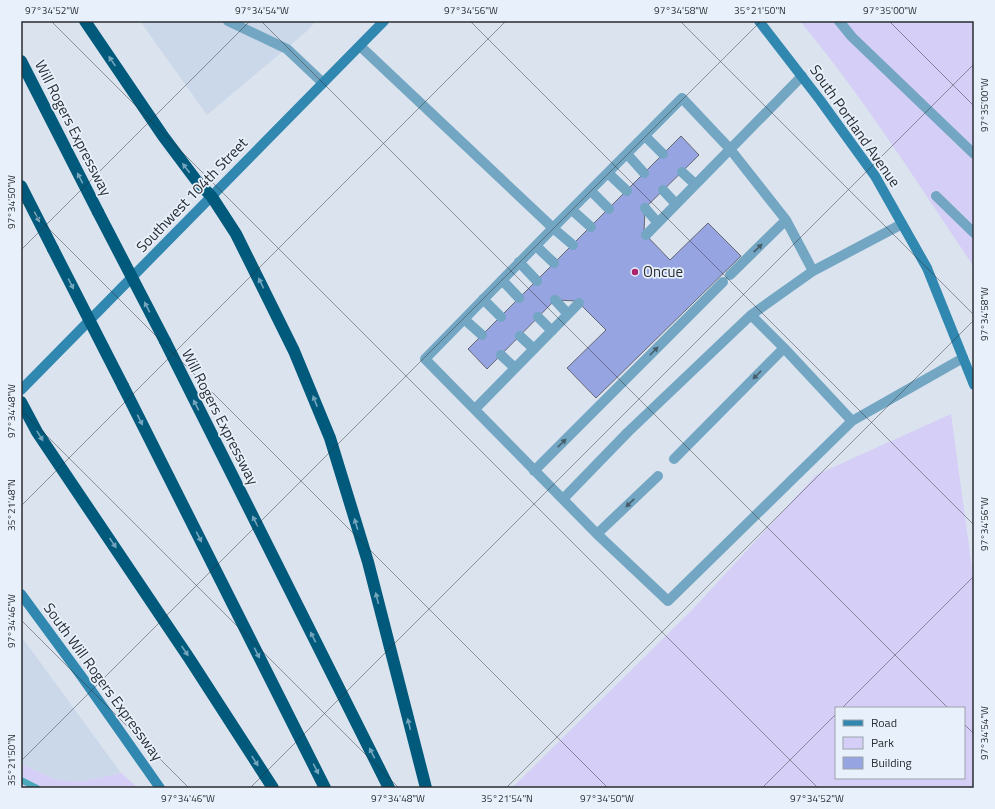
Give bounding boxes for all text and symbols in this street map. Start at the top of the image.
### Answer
text: 97°34'52"W [25,3,79,18]
text: 97°34'54"W [235,3,289,18]
text: 97°34'56"W [444,3,498,18]
text: 97°34'58"W [654,3,708,18]
text: 35°21'50"N [734,3,786,18]
text: 97°35'00"W [863,3,917,18]
street label: Will Rogers Expressway [29,56,118,200]
one-way arrow [108,56,116,66]
street label: South Portland Avenue [804,60,906,192]
text: 97°35'00"W [977,78,992,132]
street label: Southwest 104th Street [130,131,253,257]
one-way arrow [182,162,190,173]
one-way arrow [77,172,83,183]
text: 97°34'50"W [4,175,19,229]
one-way arrow [34,212,40,223]
one-way arrow [753,243,763,253]
place label: Oncue [643,260,683,283]
marker: Oncue [630,267,640,277]
one-way arrow [68,278,74,290]
one-way arrow [258,278,264,289]
text: 97°34'58"W [977,287,992,341]
one-way arrow [144,301,150,313]
street label: Will Rogers Expressway [176,345,265,489]
one-way arrow [649,346,659,356]
one-way arrow [752,370,762,380]
text: 97°34'48"W [4,384,19,438]
one-way arrow [312,395,318,407]
one-way arrow [193,399,200,410]
one-way arrow [137,415,143,426]
one-way arrow [36,430,43,442]
one-way arrow [557,438,567,448]
text: 35°21'48"N [4,479,19,531]
text: 97°34'56"W [977,497,992,551]
one-way arrow [625,498,635,508]
one-way arrow [252,515,258,527]
one-way arrow [353,518,359,530]
one-way arrow [196,531,202,542]
one-way arrow [109,538,117,548]
one-way arrow [374,591,380,603]
text: 97°34'46"W [4,594,19,648]
street label: South Will Rogers Expressway [38,598,169,766]
one-way arrow [310,631,316,643]
one-way arrow [181,646,189,656]
one-way arrow [254,647,260,658]
text: 97°34'54"W [977,706,992,760]
legend [835,707,965,779]
text: Road [871,713,897,732]
one-way arrow [405,717,411,730]
text: Park [871,733,894,752]
text: 35°21'50"N [4,734,19,786]
one-way arrow [369,747,375,759]
text: Building [871,753,912,772]
one-way arrow [252,755,259,767]
one-way arrow [313,763,319,775]
text: 97°34'46"W [161,791,215,806]
text: 97°34'48"W [371,791,425,806]
text: 35°21'54"N [481,791,533,806]
text: 97°34'50"W [580,791,634,806]
text: 97°34'52"W [790,791,844,806]

